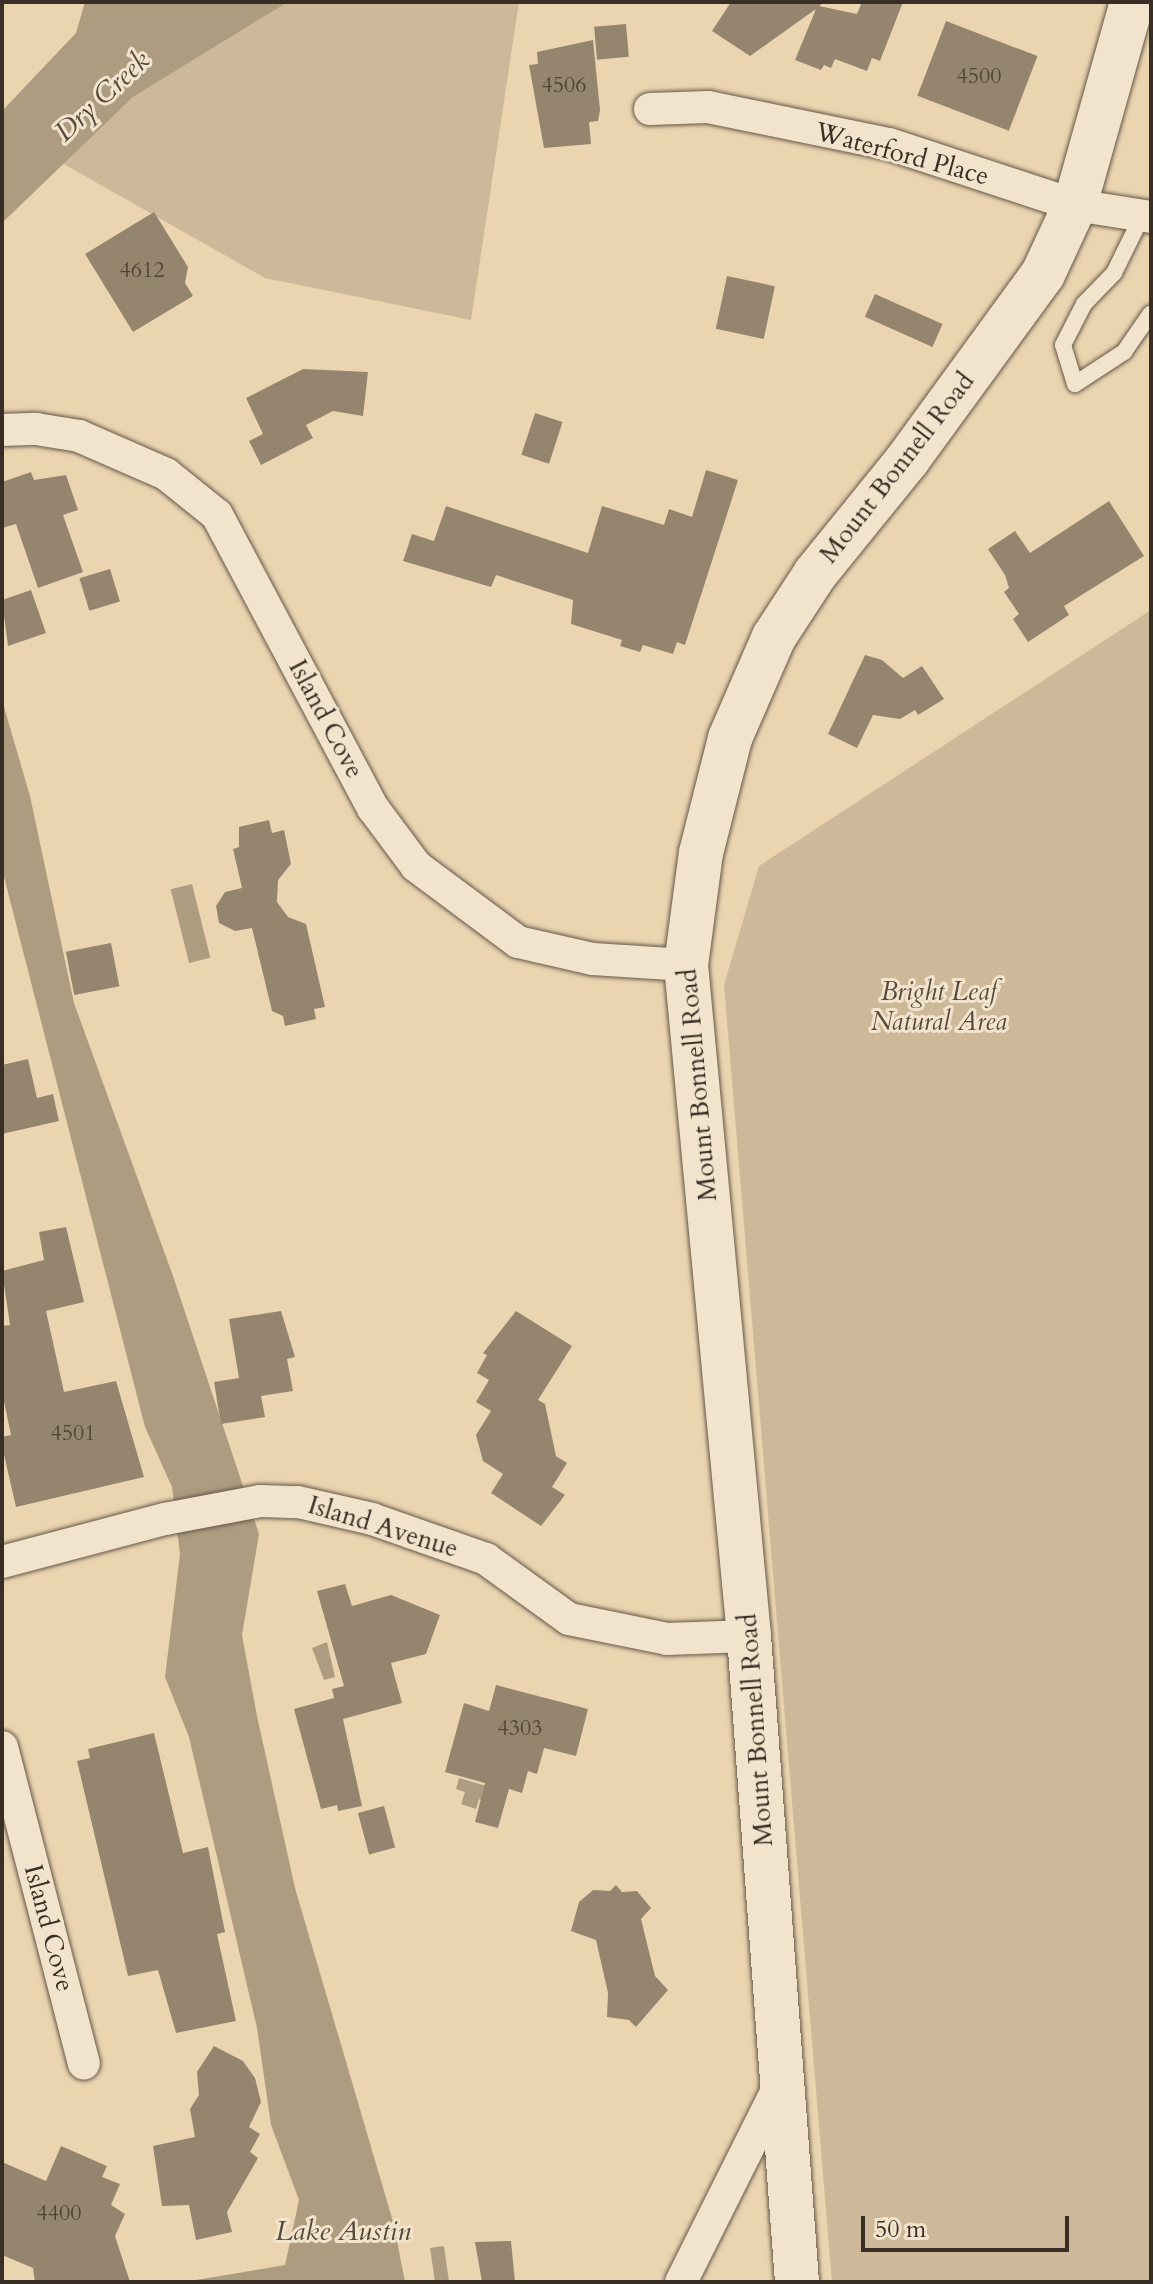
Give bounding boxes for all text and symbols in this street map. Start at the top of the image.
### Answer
water label: Dry Creek [48,44,156,148]
house number: 4500 [956,64,1002,90]
house number: 4506 [541,73,587,99]
street label: Waterford Place [812,116,992,192]
house number: 4612 [119,258,165,284]
street label: Mount Bonnell Road [813,367,981,569]
street label: Island Cove [282,654,370,784]
street label: Mount Bonnell Road [672,967,724,1203]
park label: Bright Leaf Natural Area [871,976,1007,1038]
house number: 4501 [50,1421,96,1447]
street label: Island Avenue [304,1489,462,1565]
street label: Mount Bonnell Road [732,1613,780,1847]
house number: 4303 [497,1716,543,1742]
street label: Island Cove [17,1861,81,1995]
scale bar [865,2200,1073,2250]
house number: 4400 [36,2201,82,2227]
text: 50 m [875,2213,926,2246]
water label: Lake Austin [275,2214,411,2248]

